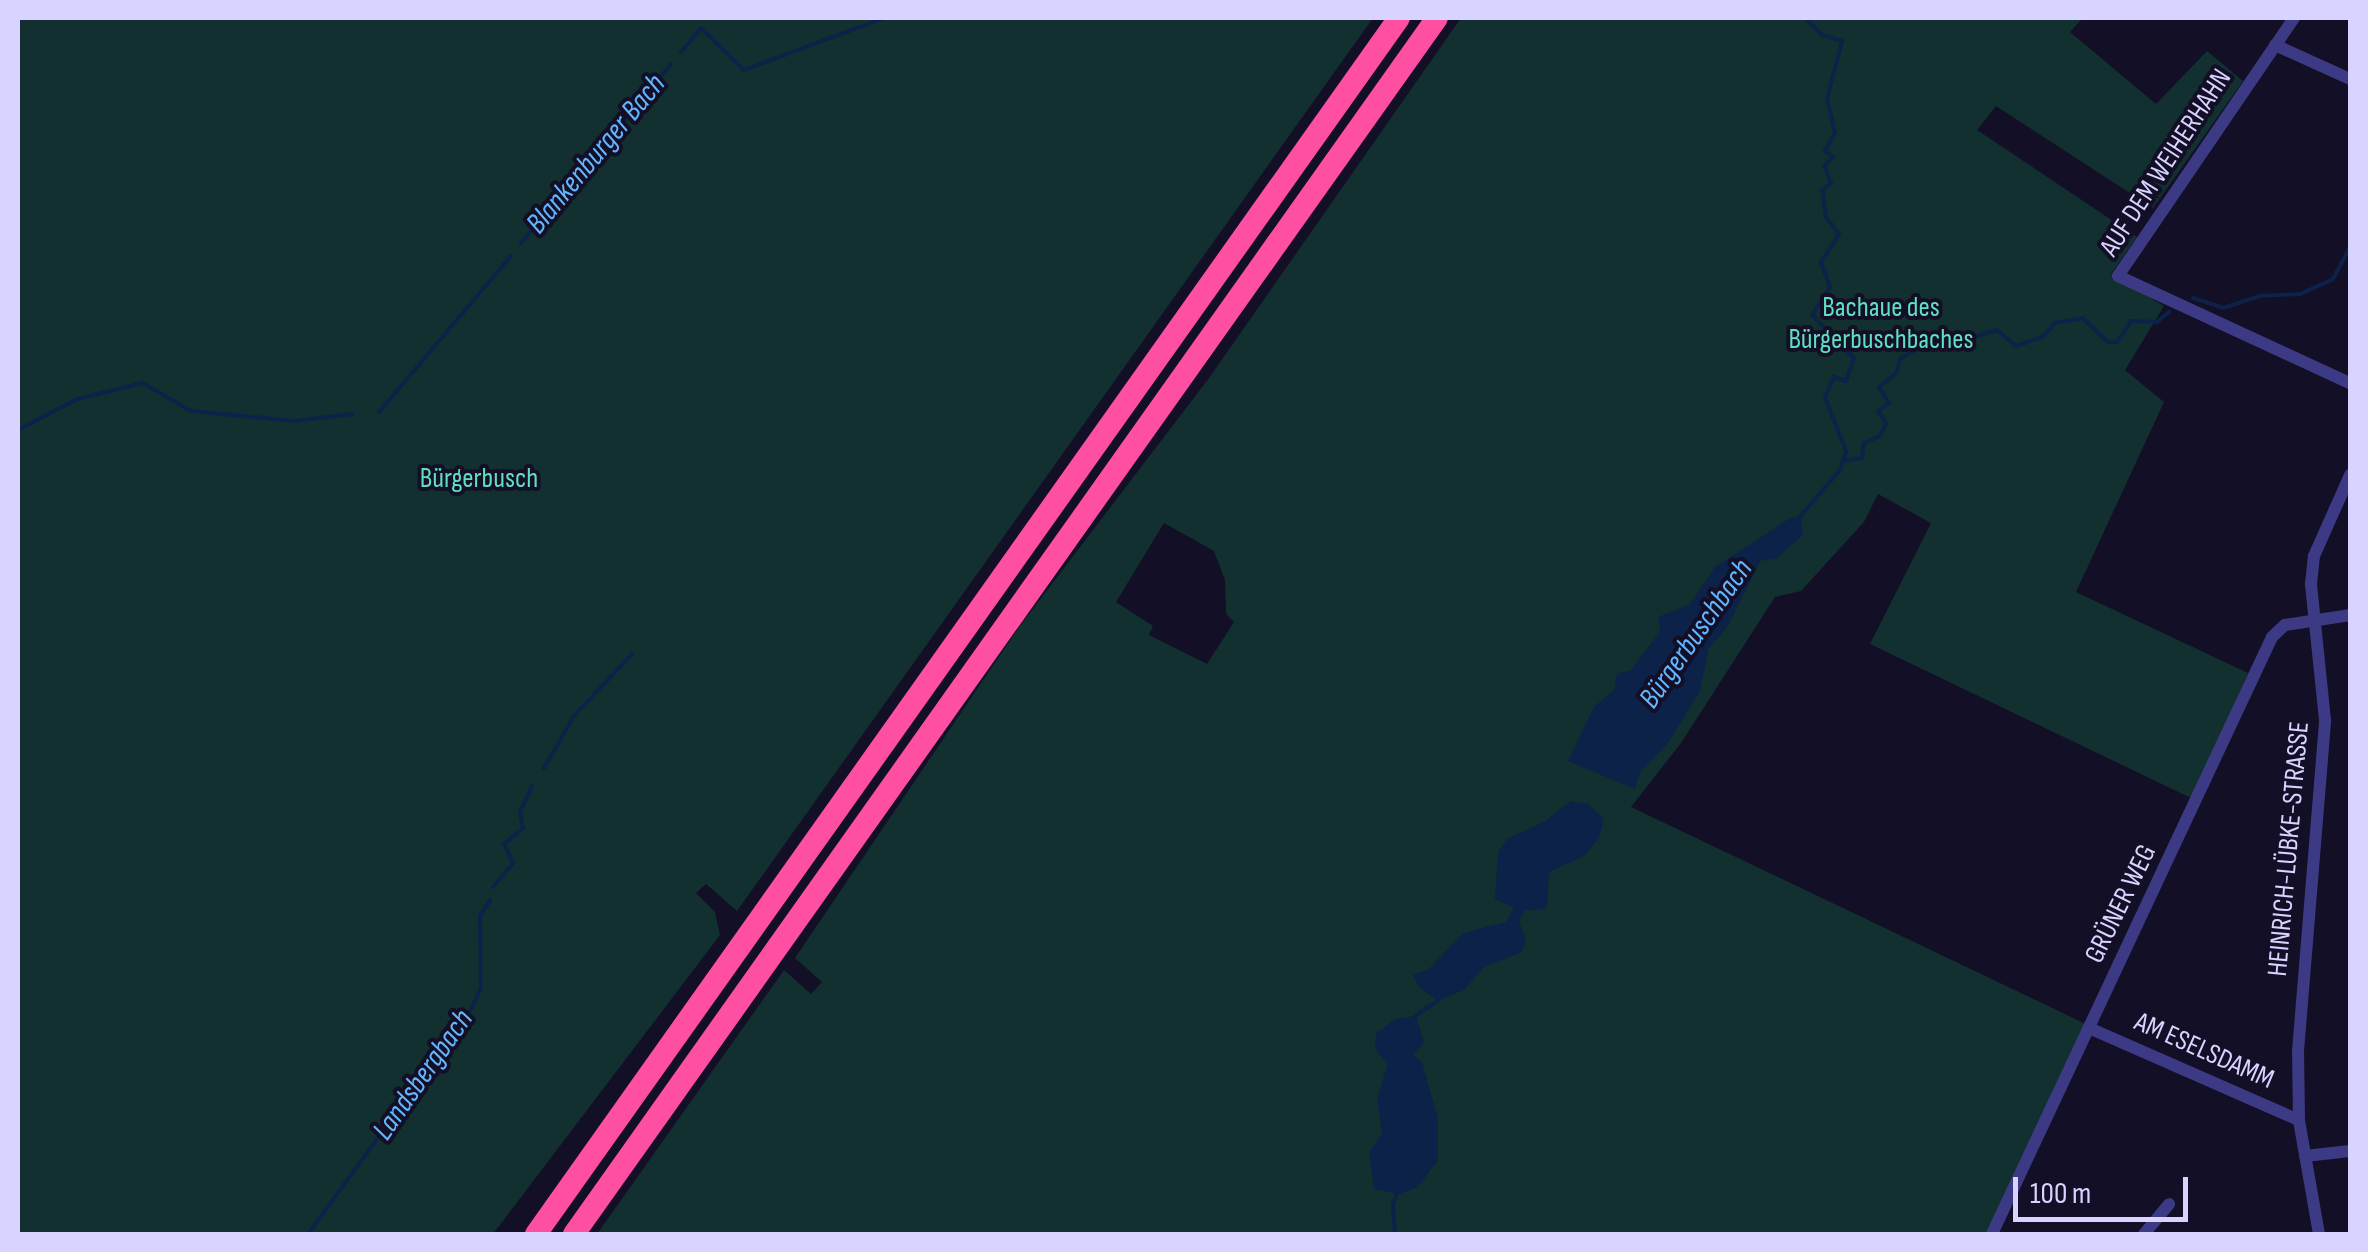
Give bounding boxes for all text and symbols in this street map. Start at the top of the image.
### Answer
street label: AUF DEM WEIHERHAHN [2093,63,2239,263]
water label: Blankenburger Bach [519,67,673,241]
park label: Bachaue des Bürgerbuschbaches [1788,291,1974,357]
park label: Bürgerbusch [420,462,538,496]
water label: Bürgerbuschbach [1631,553,1761,715]
street label: HEINRICH-LÜBKE-STRASSE [2261,720,2317,978]
street label: GRÜNER WEG [2078,839,2164,969]
water label: Landsbergbach [365,1003,481,1147]
street label: AM ESELSDAMM [2129,1005,2279,1097]
scale bar [2018,1157,2193,1219]
text: 100 m [2030,1176,2091,1212]

